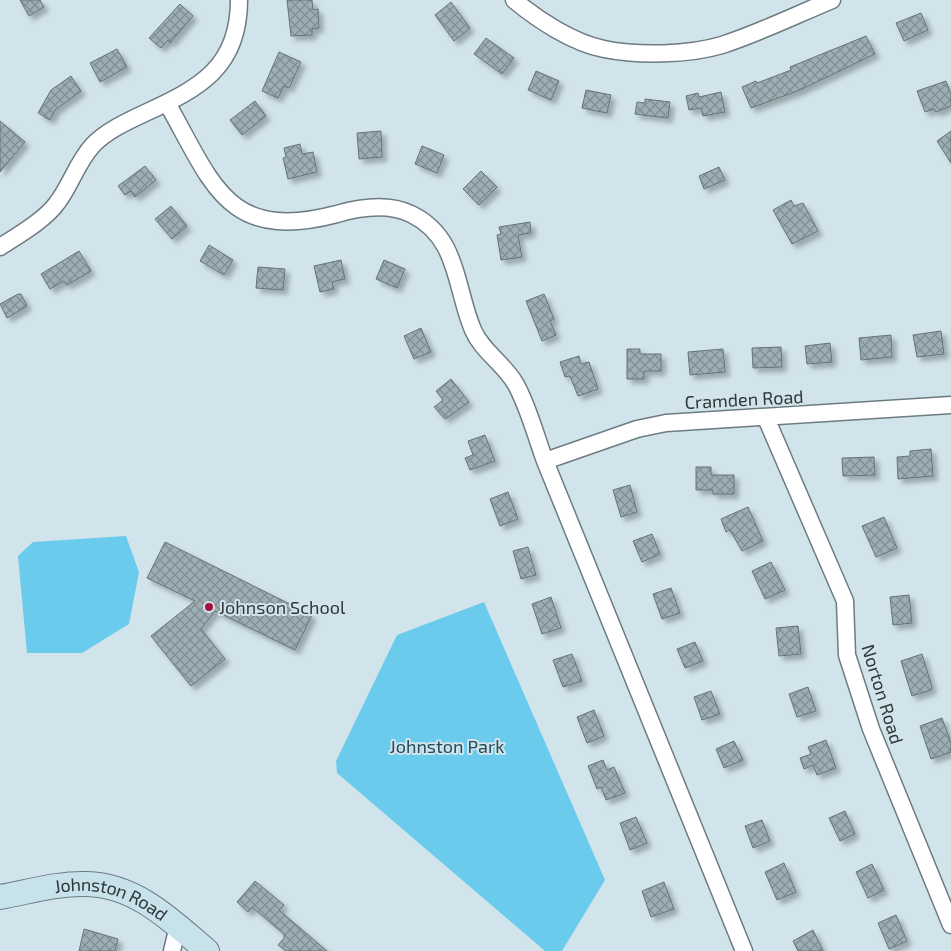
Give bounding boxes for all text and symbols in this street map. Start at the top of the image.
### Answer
street label: Cramden Road [684,385,804,413]
place label: Johnson School [219,596,346,618]
marker: Johnson School [203,601,215,613]
street label: Norton Road [857,641,909,747]
park label: Johnston Park [390,735,504,757]
street label: Johnston Road [53,873,172,925]

